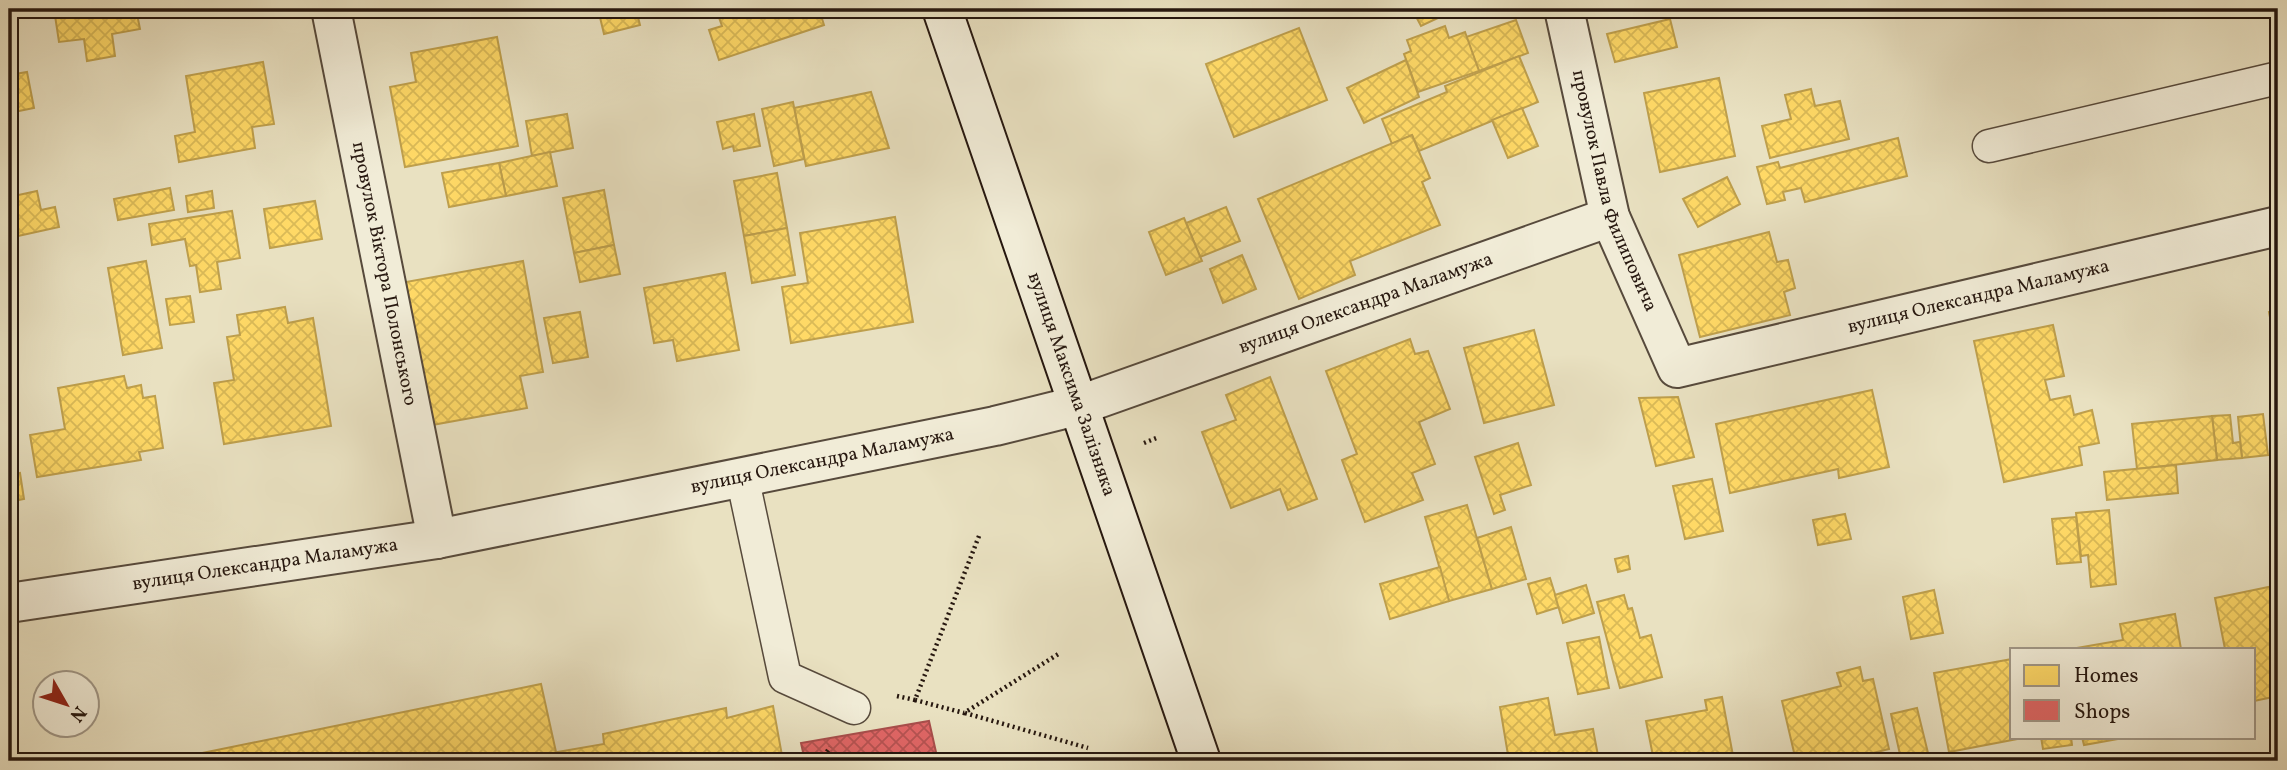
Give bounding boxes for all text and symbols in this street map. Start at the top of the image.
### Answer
street label: провулок Павла Филиповича [1565,67,1663,316]
street label: провулок Віктора Полонського [345,139,423,408]
street label: вулиця Олександра Маламужа [1235,247,1497,361]
street label: вулиця Олександра Маламужа [1845,253,2112,340]
street label: вулиця Максима Залізняка [1021,269,1122,500]
street label: вулиця Олександра Маламужа [688,422,956,500]
street label: вулиця Олександра Маламужа [131,532,400,597]
legend [2010,648,2256,738]
text: Homes [2074,662,2139,691]
north arrow [32,668,102,738]
text: Shops [2074,698,2130,727]
text: N [63,700,92,727]

